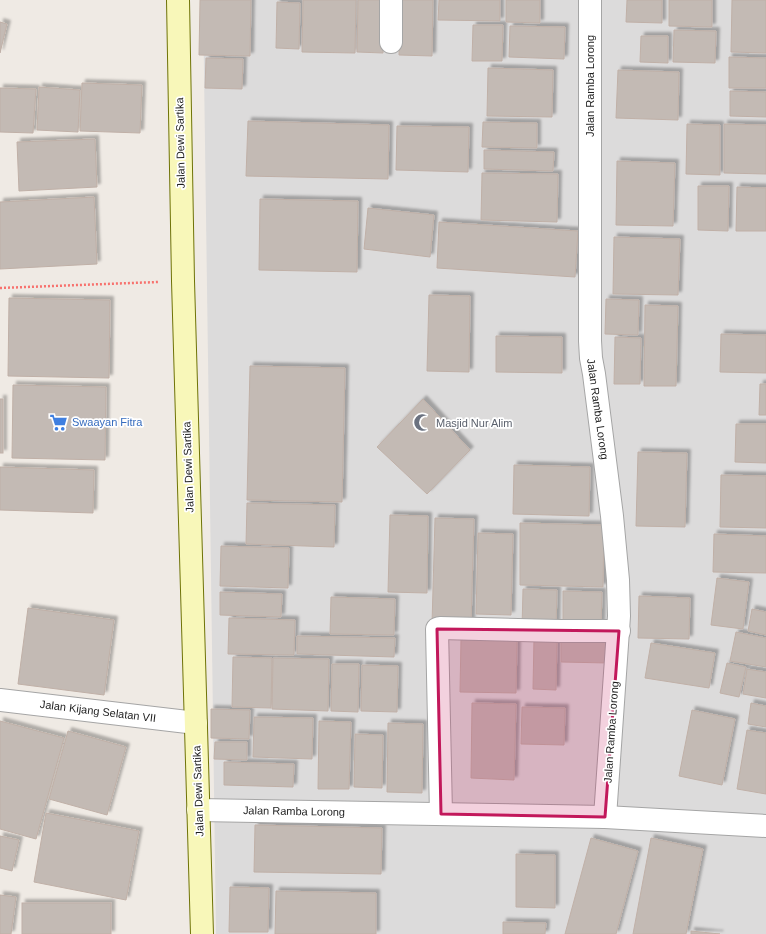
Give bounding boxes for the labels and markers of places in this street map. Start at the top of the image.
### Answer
supermarket icon: Swaayan Fitra [49,412,69,432]
mosque icon: Masjid Nur Alim [413,413,433,433]
place label: Swaayan Fitra [72,416,143,428]
place label: Masjid Nur Alim [436,417,512,429]

